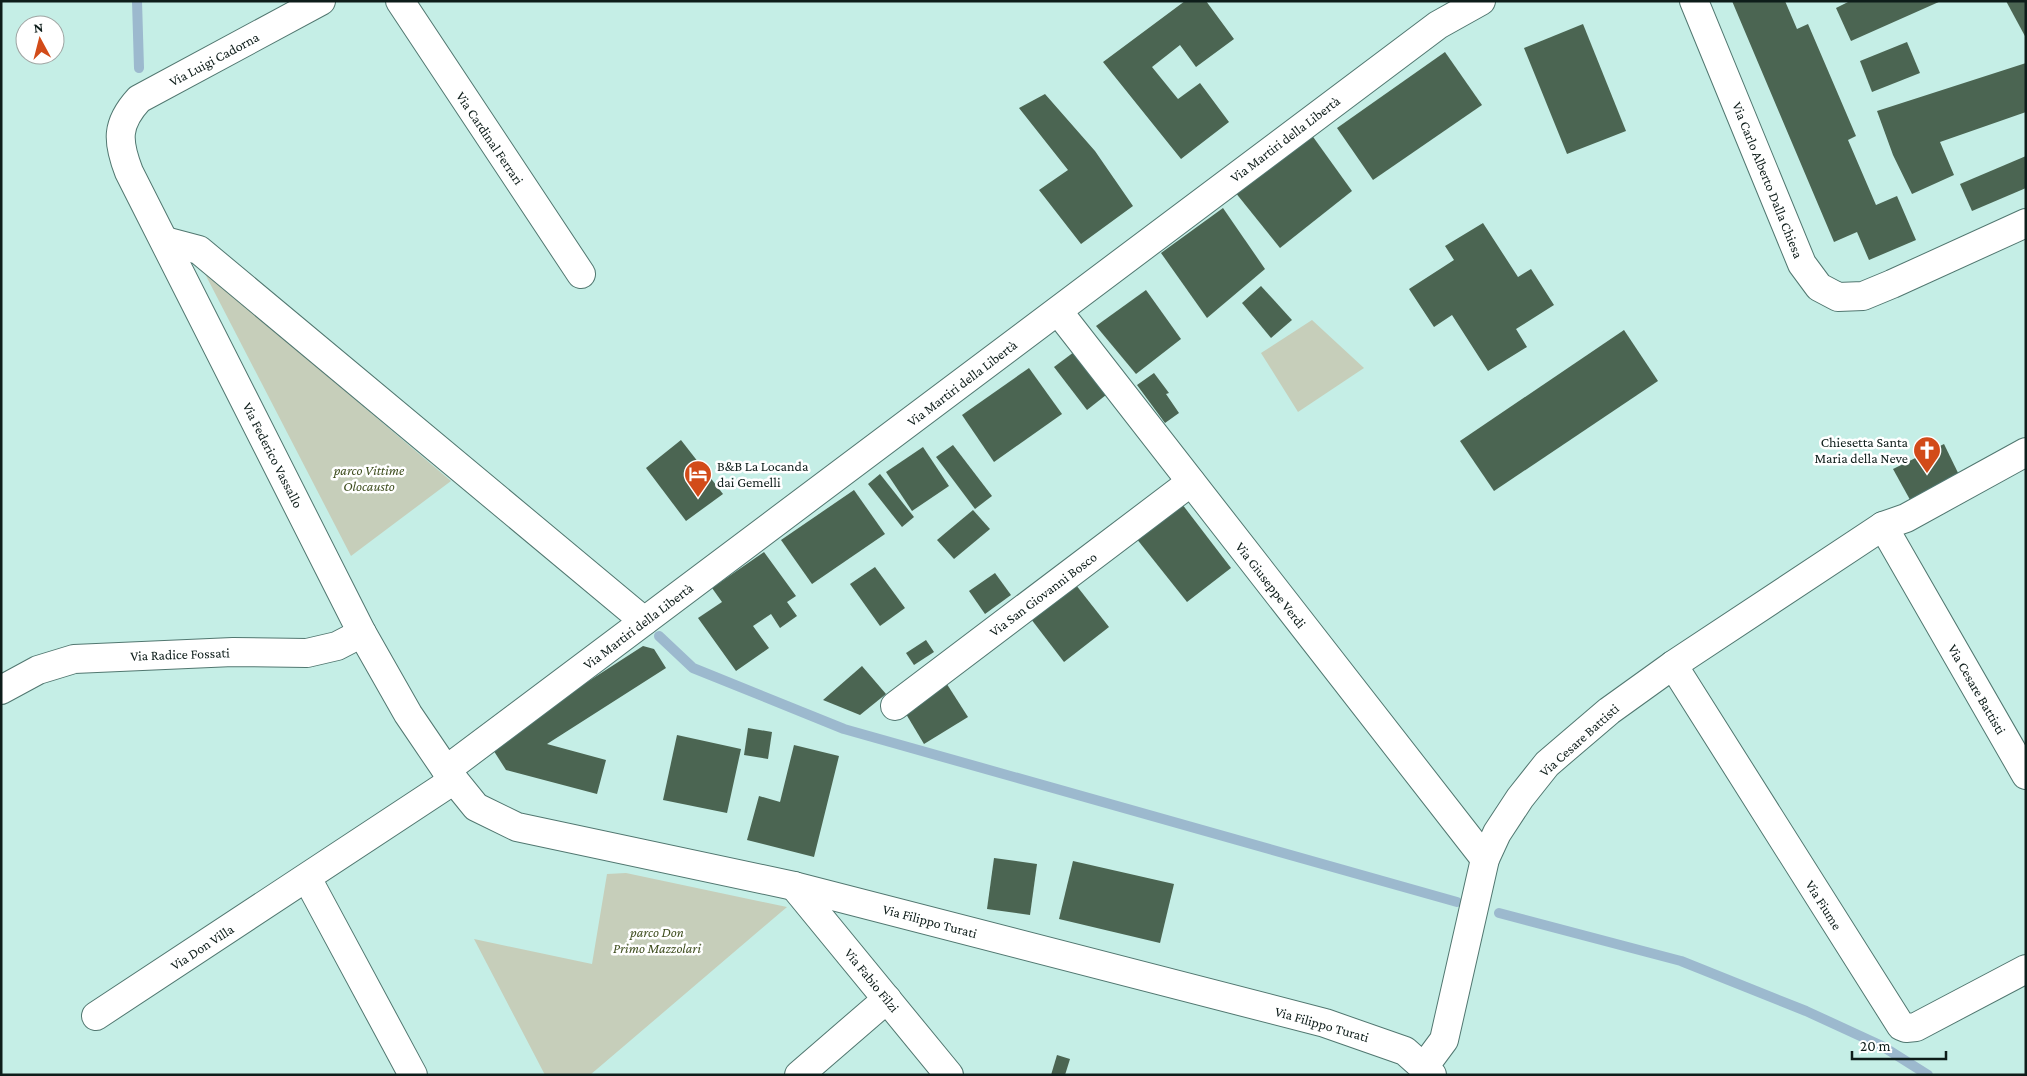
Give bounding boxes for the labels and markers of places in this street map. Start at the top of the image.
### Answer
place label: Chiesetta Santa Maria della Neve [1814,434,1909,466]
church icon: Chiesetta Santa Maria della Neve [1912,435,1942,474]
place label: B&B La Locanda dai Gemelli [717,458,809,490]
hotel icon: B&B La Locanda dai Gemelli [683,459,713,498]

